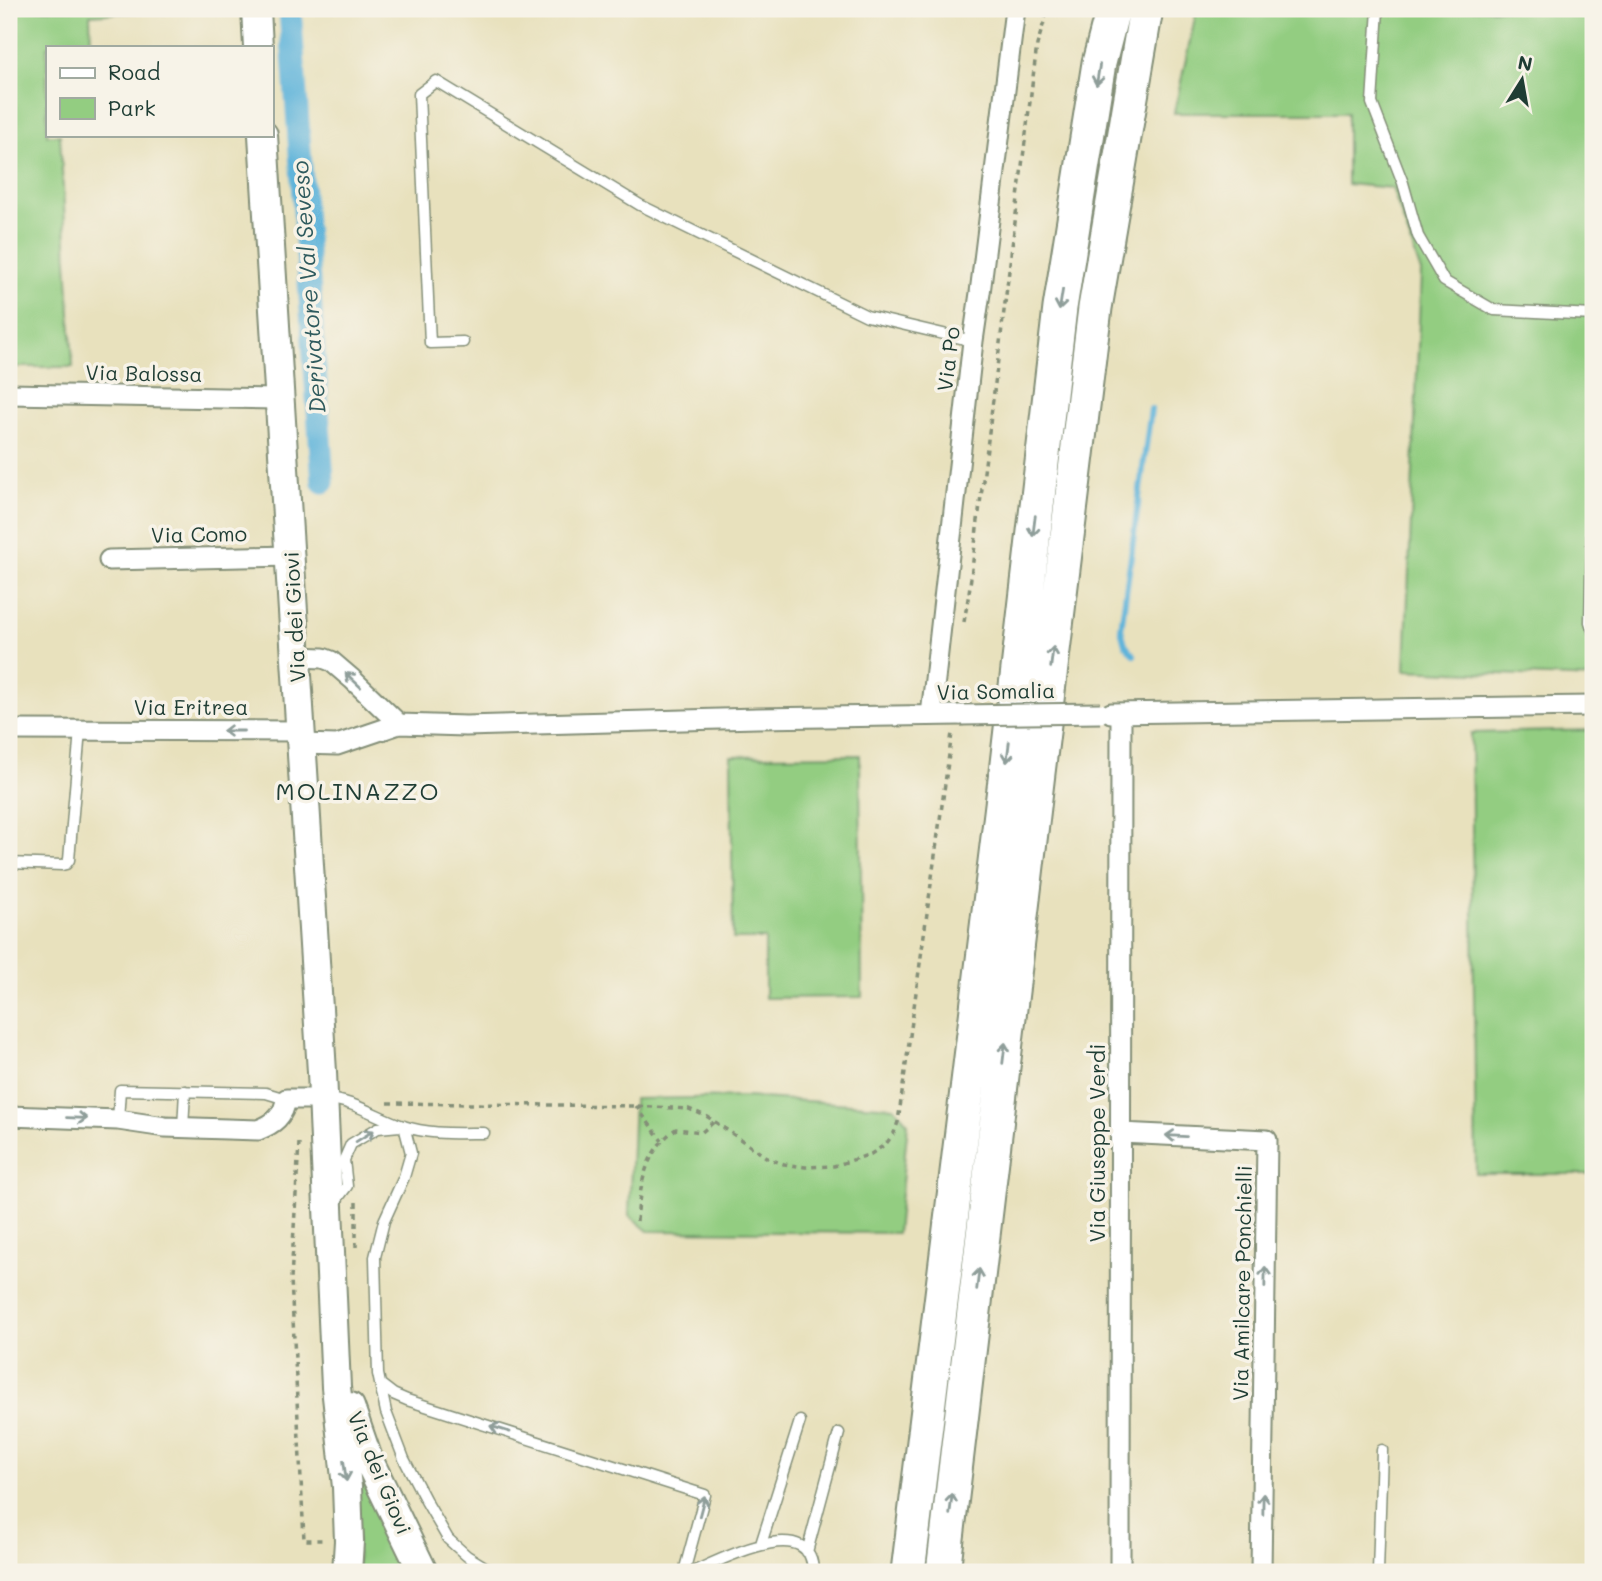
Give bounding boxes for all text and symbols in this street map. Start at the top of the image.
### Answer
legend [46,46,273,136]
north arrow [1486,46,1556,116]
text: N [1516,49,1535,76]
text: Road [108,58,160,85]
one-way arrow [1091,63,1104,86]
text: Park [108,94,156,121]
water label: Derivatore Val Seveso [284,160,332,414]
one-way arrow [1054,288,1067,311]
street label: Via Po [930,325,965,393]
street label: Via Balossa [85,358,203,387]
one-way arrow [1028,514,1041,536]
street label: Via Como [151,519,247,548]
street label: Via dei Giovi [277,551,310,683]
one-way arrow [1046,646,1059,668]
one-way arrow [344,672,362,688]
street label: Via Somalia [936,676,1056,705]
street label: Via Eritrea [134,693,248,720]
one-way arrow [222,724,245,738]
one-way arrow [1001,740,1014,762]
district label: MOLINAZZO [276,775,440,806]
one-way arrow [998,1042,1011,1064]
street label: Via Giuseppe Verdi [1083,1044,1110,1242]
one-way arrow [65,1112,88,1125]
one-way arrow [354,1128,374,1142]
one-way arrow [1164,1129,1187,1142]
street label: Via Amilcare Ponchielli [1226,1165,1257,1401]
one-way arrow [1259,1265,1272,1288]
one-way arrow [971,1268,984,1290]
street label: Via dei Giovi [342,1407,418,1538]
one-way arrow [490,1422,512,1435]
one-way arrow [339,1459,352,1482]
one-way arrow [1256,1493,1269,1516]
one-way arrow [944,1494,957,1516]
one-way arrow [696,1496,709,1518]

